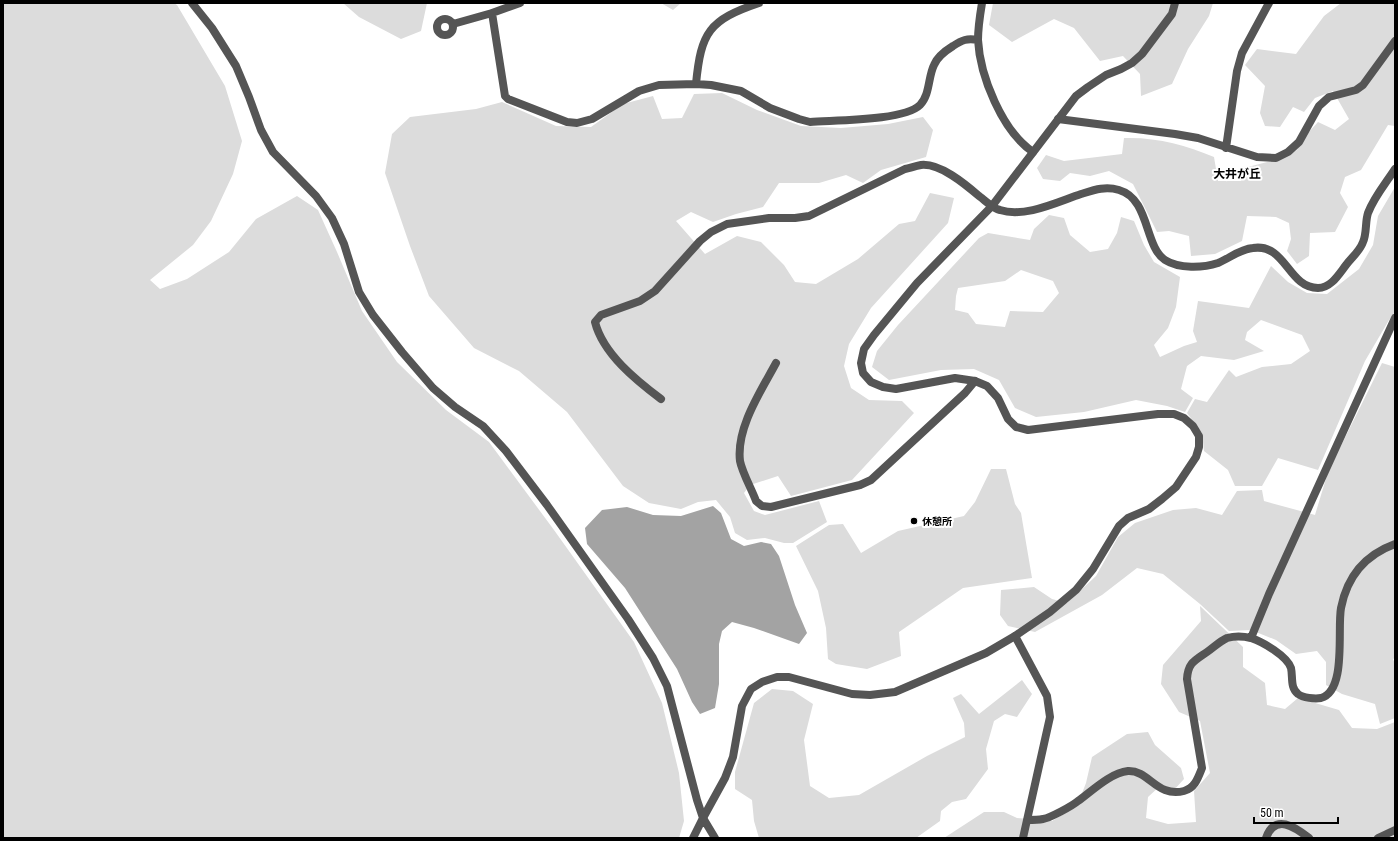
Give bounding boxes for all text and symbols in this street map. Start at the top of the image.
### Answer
district label: 大井が丘 [1213,167,1261,181]
marker: 休憩所 [909,516,919,526]
place label: 休憩所 [922,516,952,527]
scale bar [1254,799,1338,825]
text: 50 m [1260,806,1284,820]

